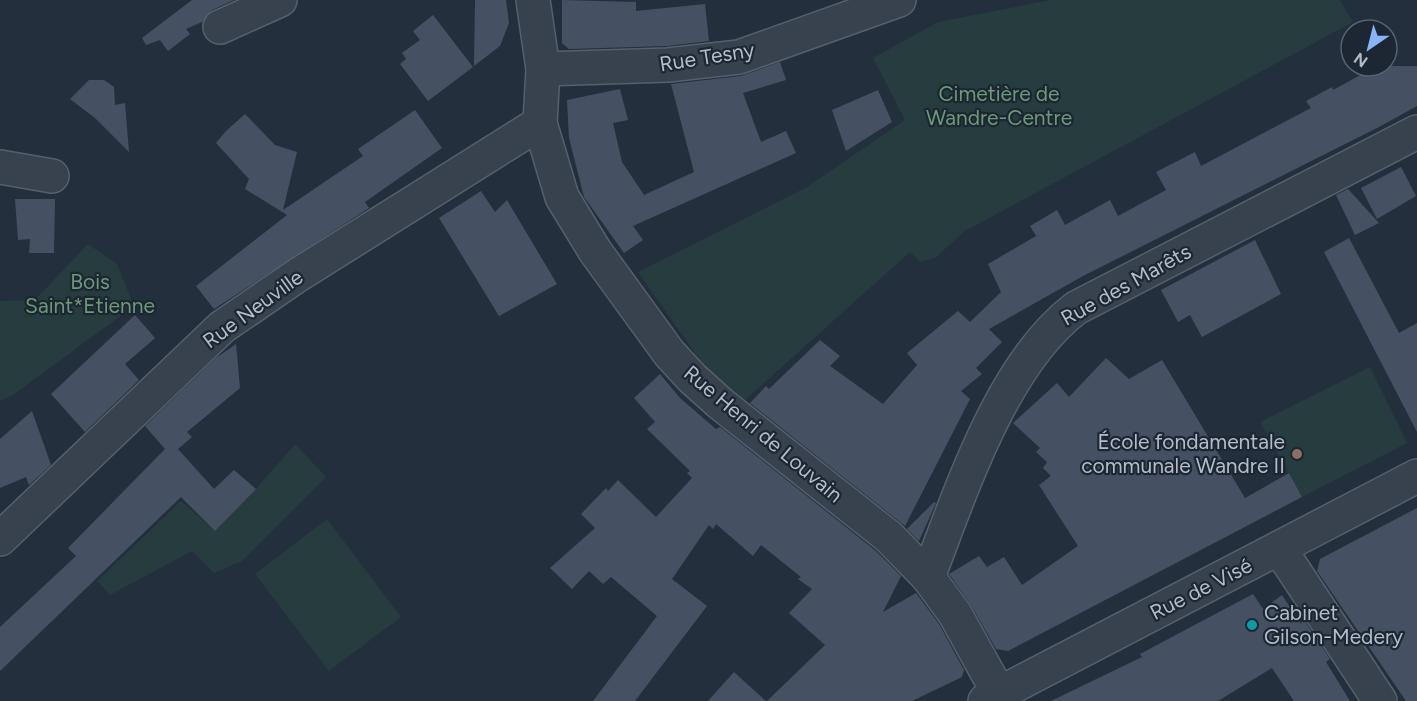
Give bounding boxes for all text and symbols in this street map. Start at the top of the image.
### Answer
north arrow [1339,18,1399,78]
street label: Rue Tesny [658,37,756,76]
text: N [1350,49,1371,71]
park label: Cimetière de Wandre-Centre [926,81,1072,130]
street label: Rue des Marêts [1056,238,1195,331]
street label: Rue Neuville [198,264,308,353]
park label: Bois Saint*Etienne [25,269,155,318]
street label: Rue Henri de Louvain [679,360,848,507]
place label: École fondamentale communale Wandre II [1081,429,1285,478]
marker: École fondamentale communale Wandre II [1290,447,1304,461]
street label: Rue de Visé [1146,552,1256,625]
place label: Cabinet Gilson-Medery [1264,600,1403,649]
marker: Cabinet Gilson-Medery [1245,618,1259,632]

